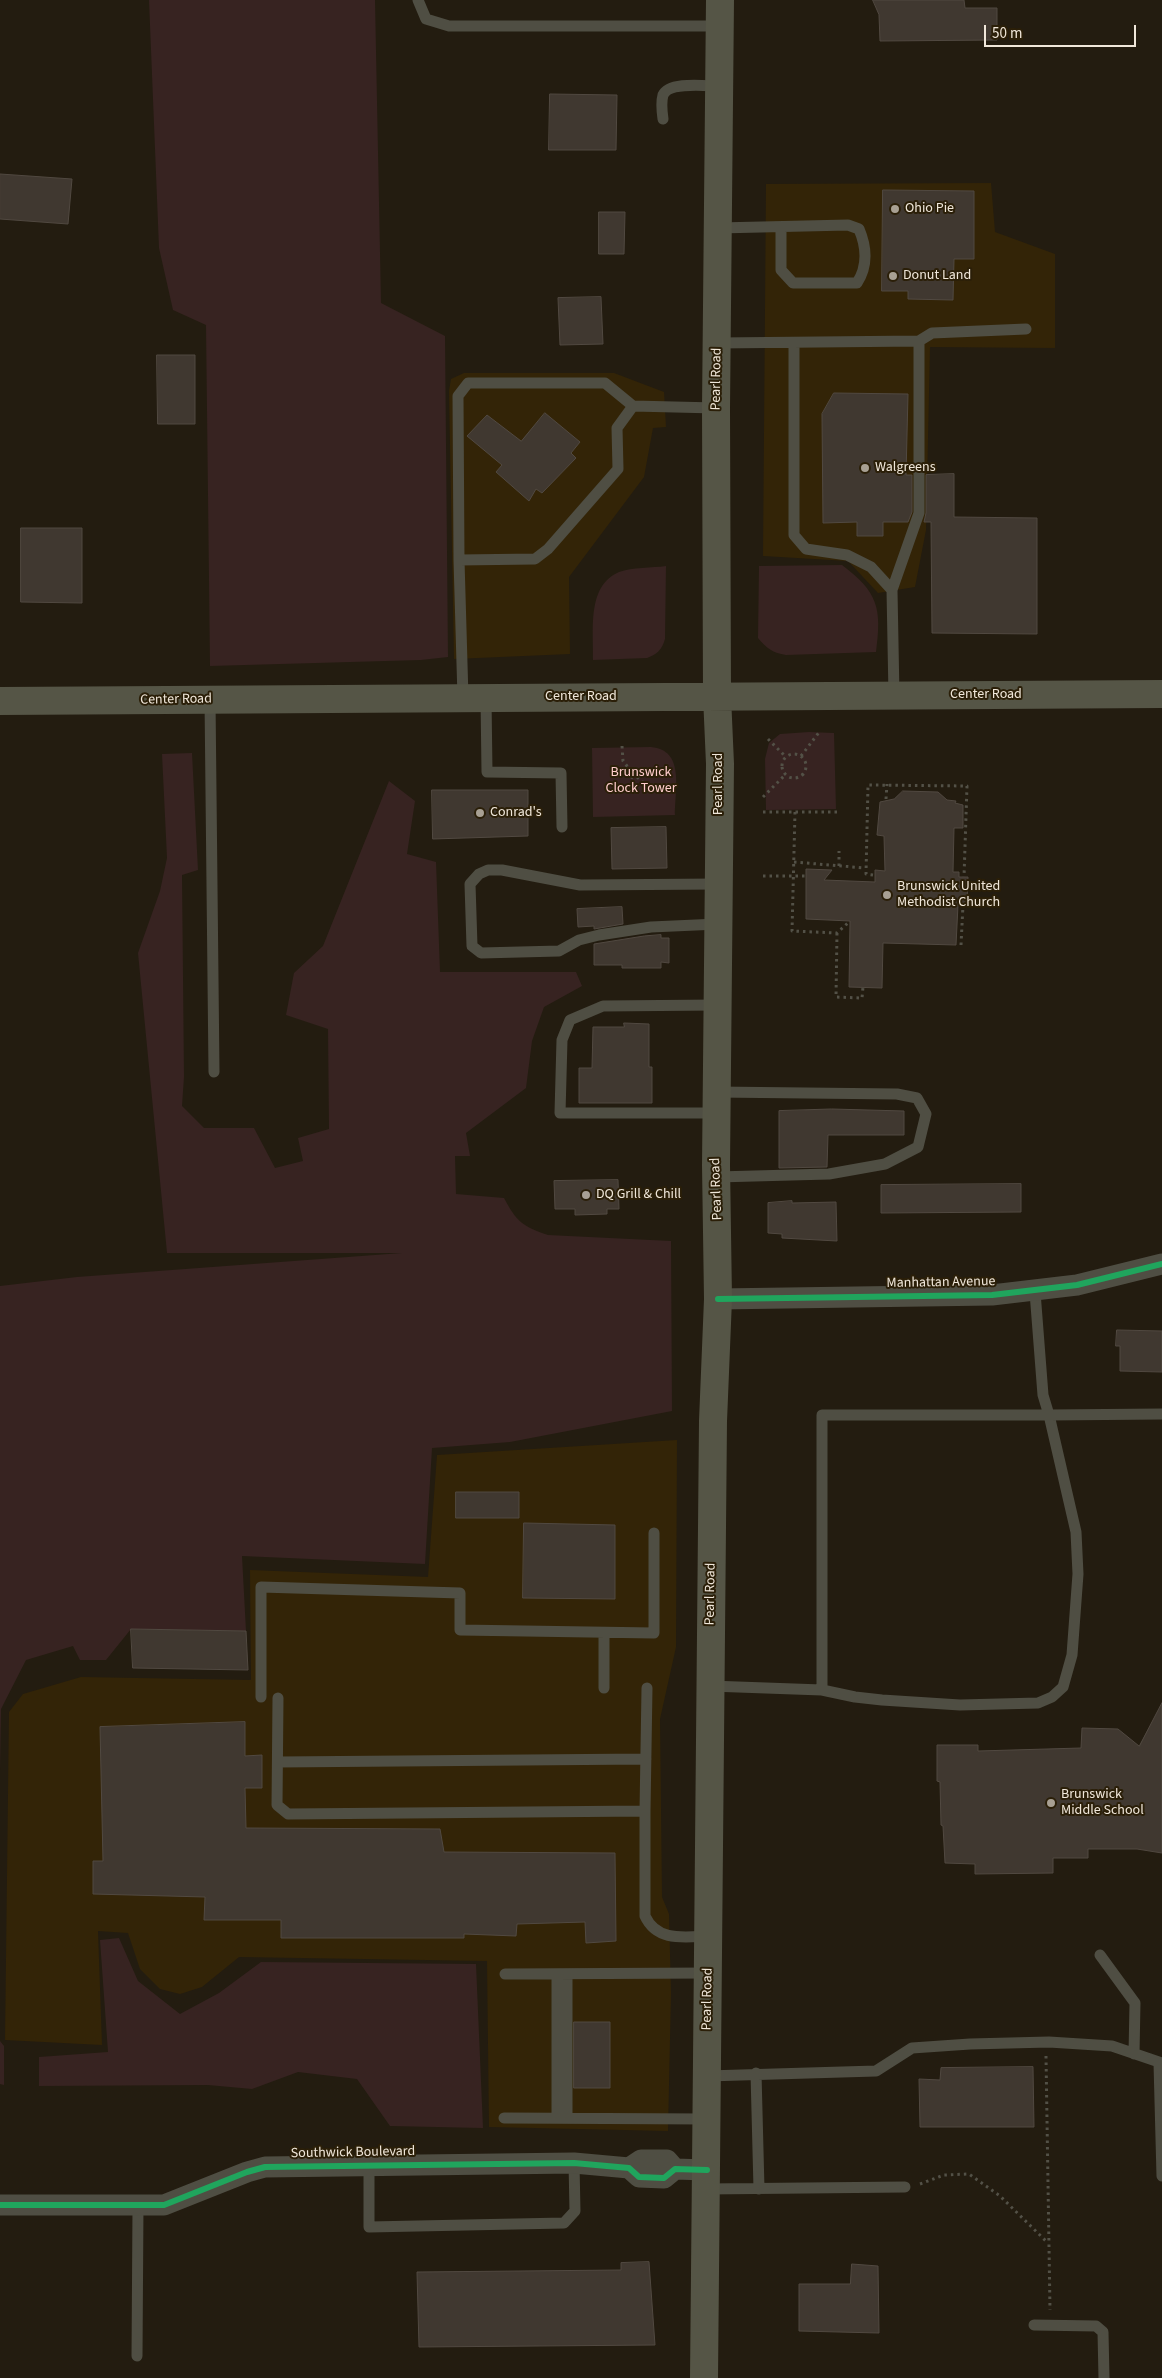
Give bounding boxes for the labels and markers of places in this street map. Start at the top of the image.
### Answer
place label: Ohio Pie [905,201,954,217]
marker: Ohio Pie [889,203,901,215]
place label: Donut Land [903,268,971,284]
marker: Donut Land [887,270,899,282]
place label: Walgreens [875,460,936,476]
marker: Walgreens [859,462,871,474]
place label: Conrad's [490,805,542,821]
marker: Conrad's [474,807,486,819]
place label: Brunswick United Methodist Church [897,879,1000,912]
marker: Brunswick United Methodist Church [881,889,893,901]
place label: DQ Grill & Chill [596,1187,681,1203]
marker: DQ Grill & Chill [580,1189,592,1201]
place label: Brunswick Middle School [1061,1787,1144,1820]
marker: Brunswick Middle School [1045,1797,1057,1809]

